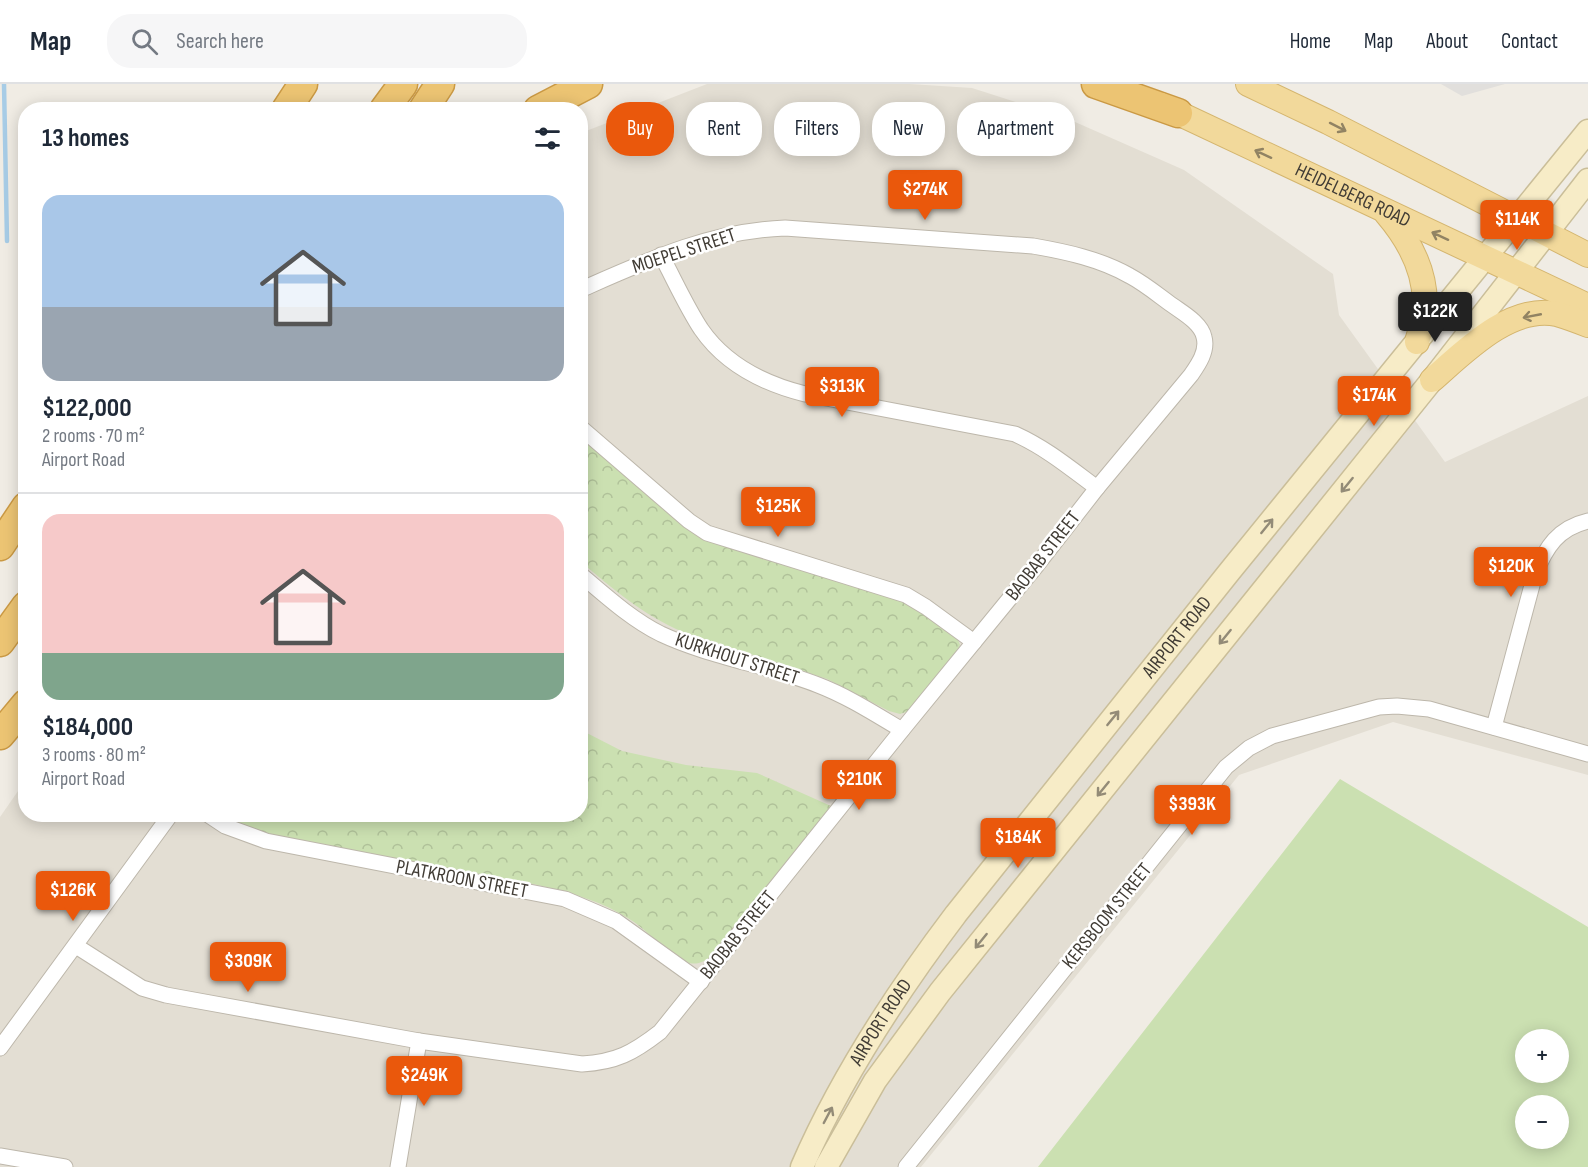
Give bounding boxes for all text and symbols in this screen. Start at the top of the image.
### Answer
search box [107,14,527,68]
text: Map [30,25,71,58]
icon: search [128,25,161,58]
text: Search here [176,28,264,55]
text: Home [1290,29,1331,54]
text: Map [1364,29,1393,54]
text: About [1426,29,1468,54]
text: Contact [1501,29,1558,54]
chip: Buy [606,102,674,156]
chip: Rent [686,102,762,156]
chip: Filters [774,102,860,156]
chip: New [872,102,945,156]
chip: Apartment [957,102,1075,156]
icon: filters [531,122,564,155]
one-way arrow [1329,122,1347,133]
text: 13 homes [42,123,129,154]
one-way arrow [1255,147,1273,159]
street label: HEIDELBERG ROAD [1291,158,1414,233]
pin: $274K [883,170,967,221]
text: $274K [902,177,948,201]
pin: $114K [1475,200,1559,251]
text: $114K [1494,207,1540,231]
street label: MOEPEL STREET [629,223,739,279]
one-way arrow [1432,230,1450,242]
icon: home [249,234,357,342]
pin: $122K [1393,292,1477,343]
text: $122K [1412,299,1458,323]
one-way arrow [1522,311,1542,322]
pin: $313K [800,367,884,418]
text: $313K [819,374,865,398]
pin: $174K [1332,376,1416,427]
text: $174K [1352,383,1396,407]
text: $122,000 [42,393,132,424]
text: 2 rooms · 70 m² [42,424,145,448]
text: Airport Road [42,448,125,472]
one-way arrow [1341,477,1354,493]
pin: $125K [736,487,820,538]
text: $125K [755,494,801,518]
street label: BAOBAB STREET [1001,506,1085,606]
one-way arrow [1261,518,1274,534]
pin: $120K [1469,547,1553,598]
icon: home [249,553,357,661]
text: $120K [1488,554,1534,578]
street label: AIRPORT ROAD [1137,592,1217,684]
street label: KURKHOUT STREET [672,628,802,690]
one-way arrow [1218,629,1231,645]
one-way arrow [1106,710,1119,726]
text: $184,000 [42,712,133,743]
text: 3 rooms · 80 m² [42,743,146,767]
pin: $210K [817,760,901,811]
text: Airport Road [42,767,125,791]
text: $210K [836,767,882,791]
one-way arrow [1097,781,1110,797]
pin: $393K [1150,785,1234,836]
text: $393K [1168,792,1216,816]
pin: $184K [976,818,1060,869]
text: $184K [995,825,1041,849]
street label: PLATKROON STREET [394,854,530,904]
street label: KERSBOOM STREET [1057,858,1157,974]
pin: $126K [31,871,115,922]
text: $126K [50,878,96,902]
street label: BAOBAB STREET [695,886,781,984]
one-way arrow [974,933,987,949]
pin: $309K [206,942,290,993]
text: $309K [224,949,272,973]
street label: AIRPORT ROAD [844,974,917,1071]
map controls [1515,1029,1569,1149]
button: + [1515,1029,1569,1083]
pin: $249K [382,1056,466,1107]
text: $249K [400,1063,448,1087]
button: − [1515,1095,1569,1149]
one-way arrow [823,1106,834,1124]

